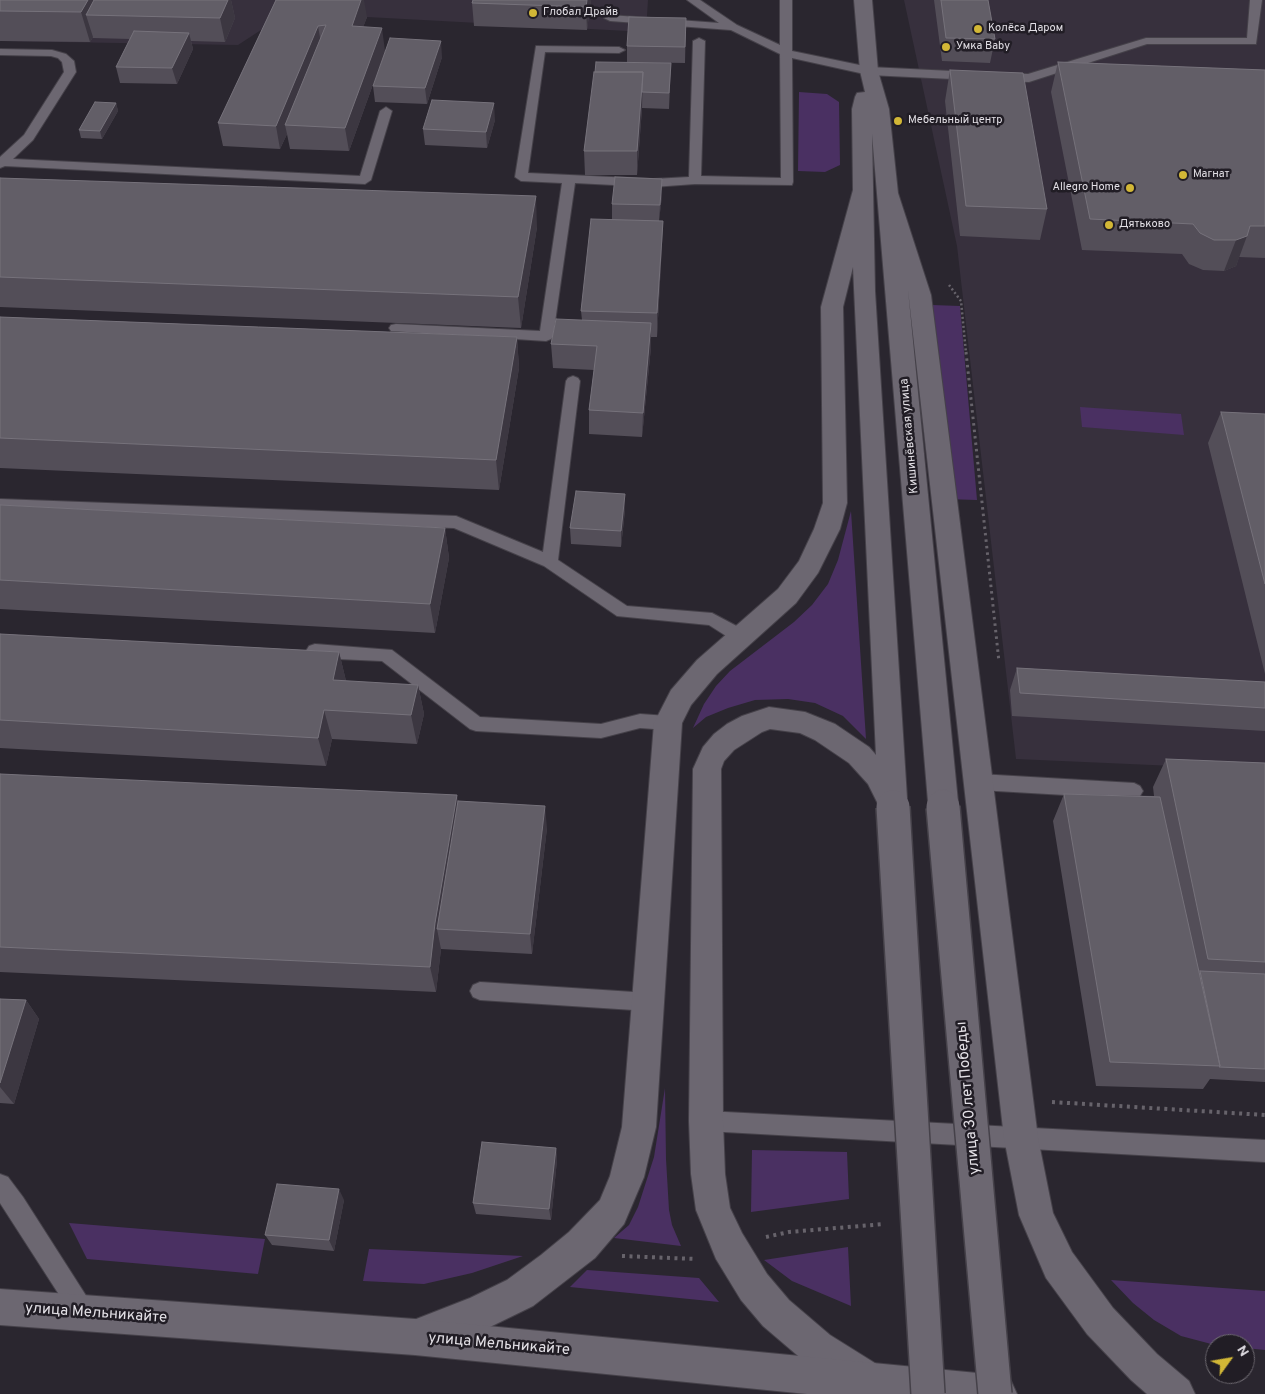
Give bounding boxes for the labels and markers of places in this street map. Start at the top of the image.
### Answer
place label: Глобал Драйв [543,6,618,20]
marker: Глобал Драйв [527,7,539,19]
place label: Колёса Даром [988,22,1063,36]
marker: Колёса Даром [972,23,984,35]
place label: Умка Baby [956,40,1010,54]
marker: Умка Baby [940,41,952,53]
place label: Мебельный центр [908,114,1003,128]
marker: Мебельный центр [892,115,904,127]
place label: Магнат [1193,168,1230,182]
marker: Магнат [1177,169,1189,181]
place label: Allegro Home [1052,181,1120,195]
marker: Allegro Home [1124,182,1136,194]
place label: Дятьково [1119,218,1170,232]
marker: Дятьково [1103,219,1115,231]

